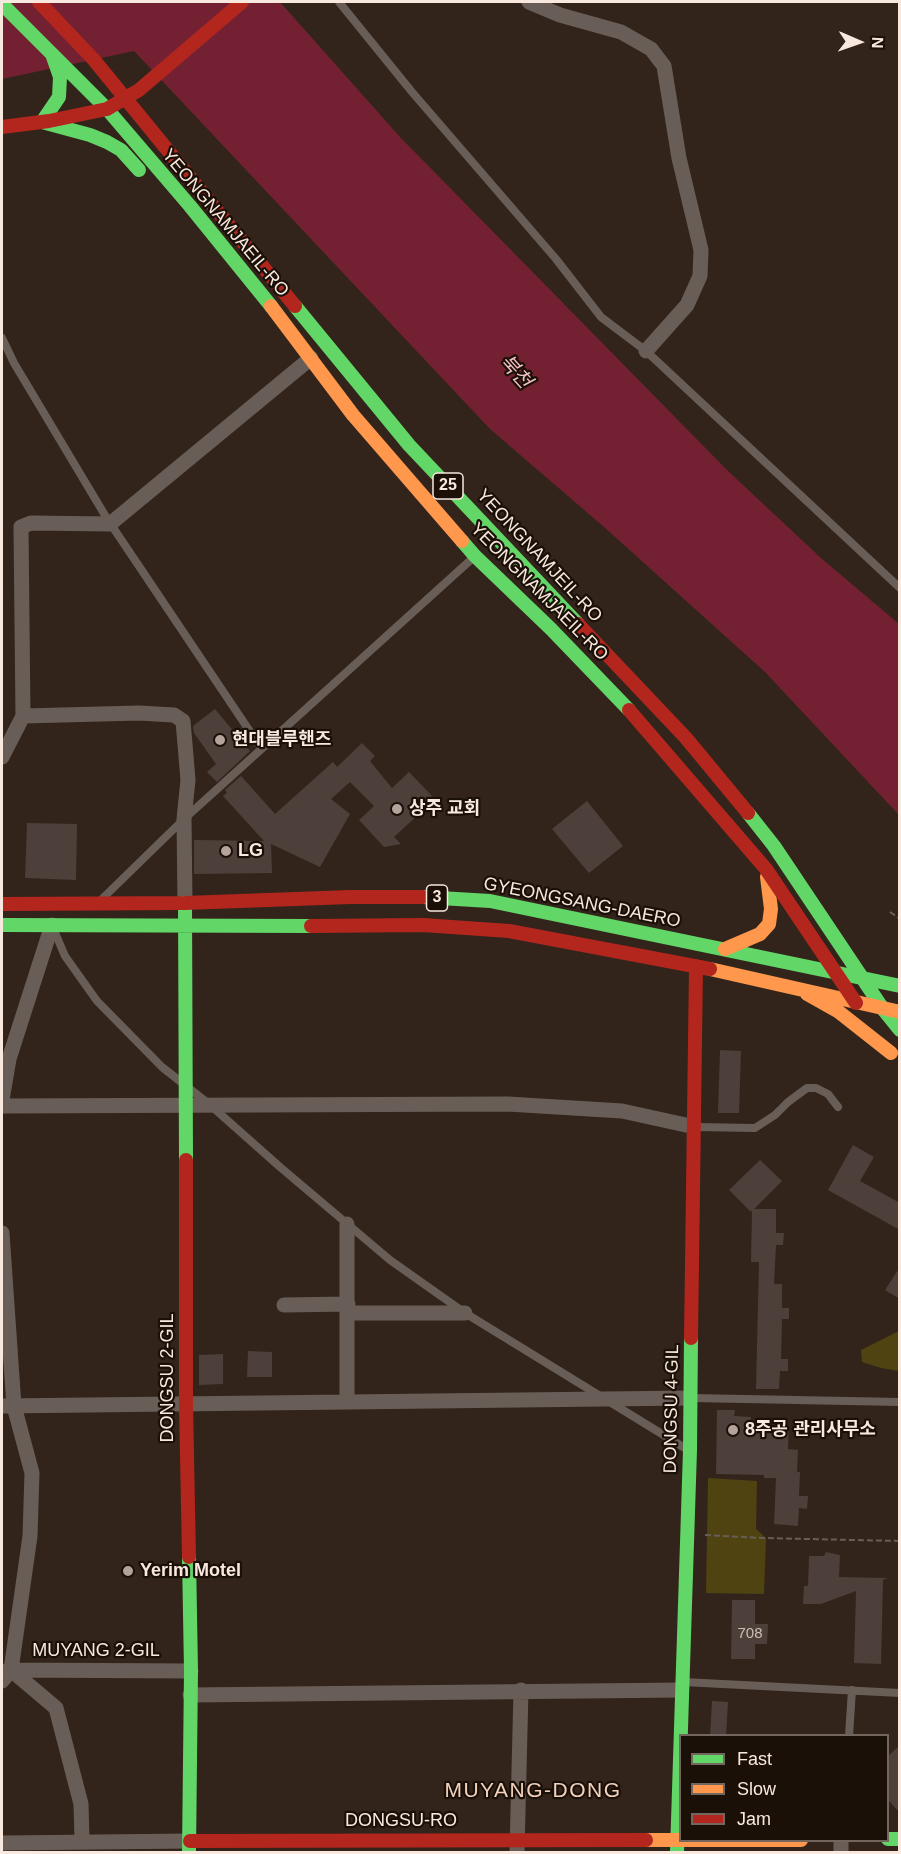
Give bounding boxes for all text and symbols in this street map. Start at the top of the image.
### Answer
north arrow [829,12,889,72]
text: N [869,37,886,49]
street label: YEONGNAMJAEIL-RO [157,145,293,301]
water label: 북천 [494,350,536,394]
road number: 25 [433,473,463,499]
street label: YEONGNAMJEIL-RO [472,485,606,627]
street label: YEONGNAMJAEIL-RO [466,519,612,665]
place label: 현대블루핸즈 [232,729,331,751]
marker: 현대블루핸즈 [213,733,227,747]
place label: 상주 교회 [409,798,480,820]
marker: 상주 교회 [390,802,404,816]
place label: LG [238,840,263,862]
marker: LG [219,844,233,858]
street label: GYEONGSANG-DAERO [482,873,682,933]
road number: 3 [426,885,448,911]
street label: DONGSU 2-GIL [157,1313,179,1443]
street label: DONGSU 4-GIL [660,1344,684,1474]
place label: 8주공 관리사무소 [745,1419,876,1441]
marker: 8주공 관리사무소 [726,1423,740,1437]
place label: Yerim Motel [140,1560,241,1582]
marker: Yerim Motel [121,1564,135,1578]
house number: 708 [737,1625,763,1643]
street label: MUYANG 2-GIL [32,1640,160,1662]
legend [679,1734,889,1842]
text: Fast [737,1749,772,1769]
district label: MUYANG-DONG [444,1778,622,1804]
text: Slow [737,1779,776,1799]
text: Jam [737,1809,771,1829]
street label: DONGSU-RO [345,1810,457,1832]

